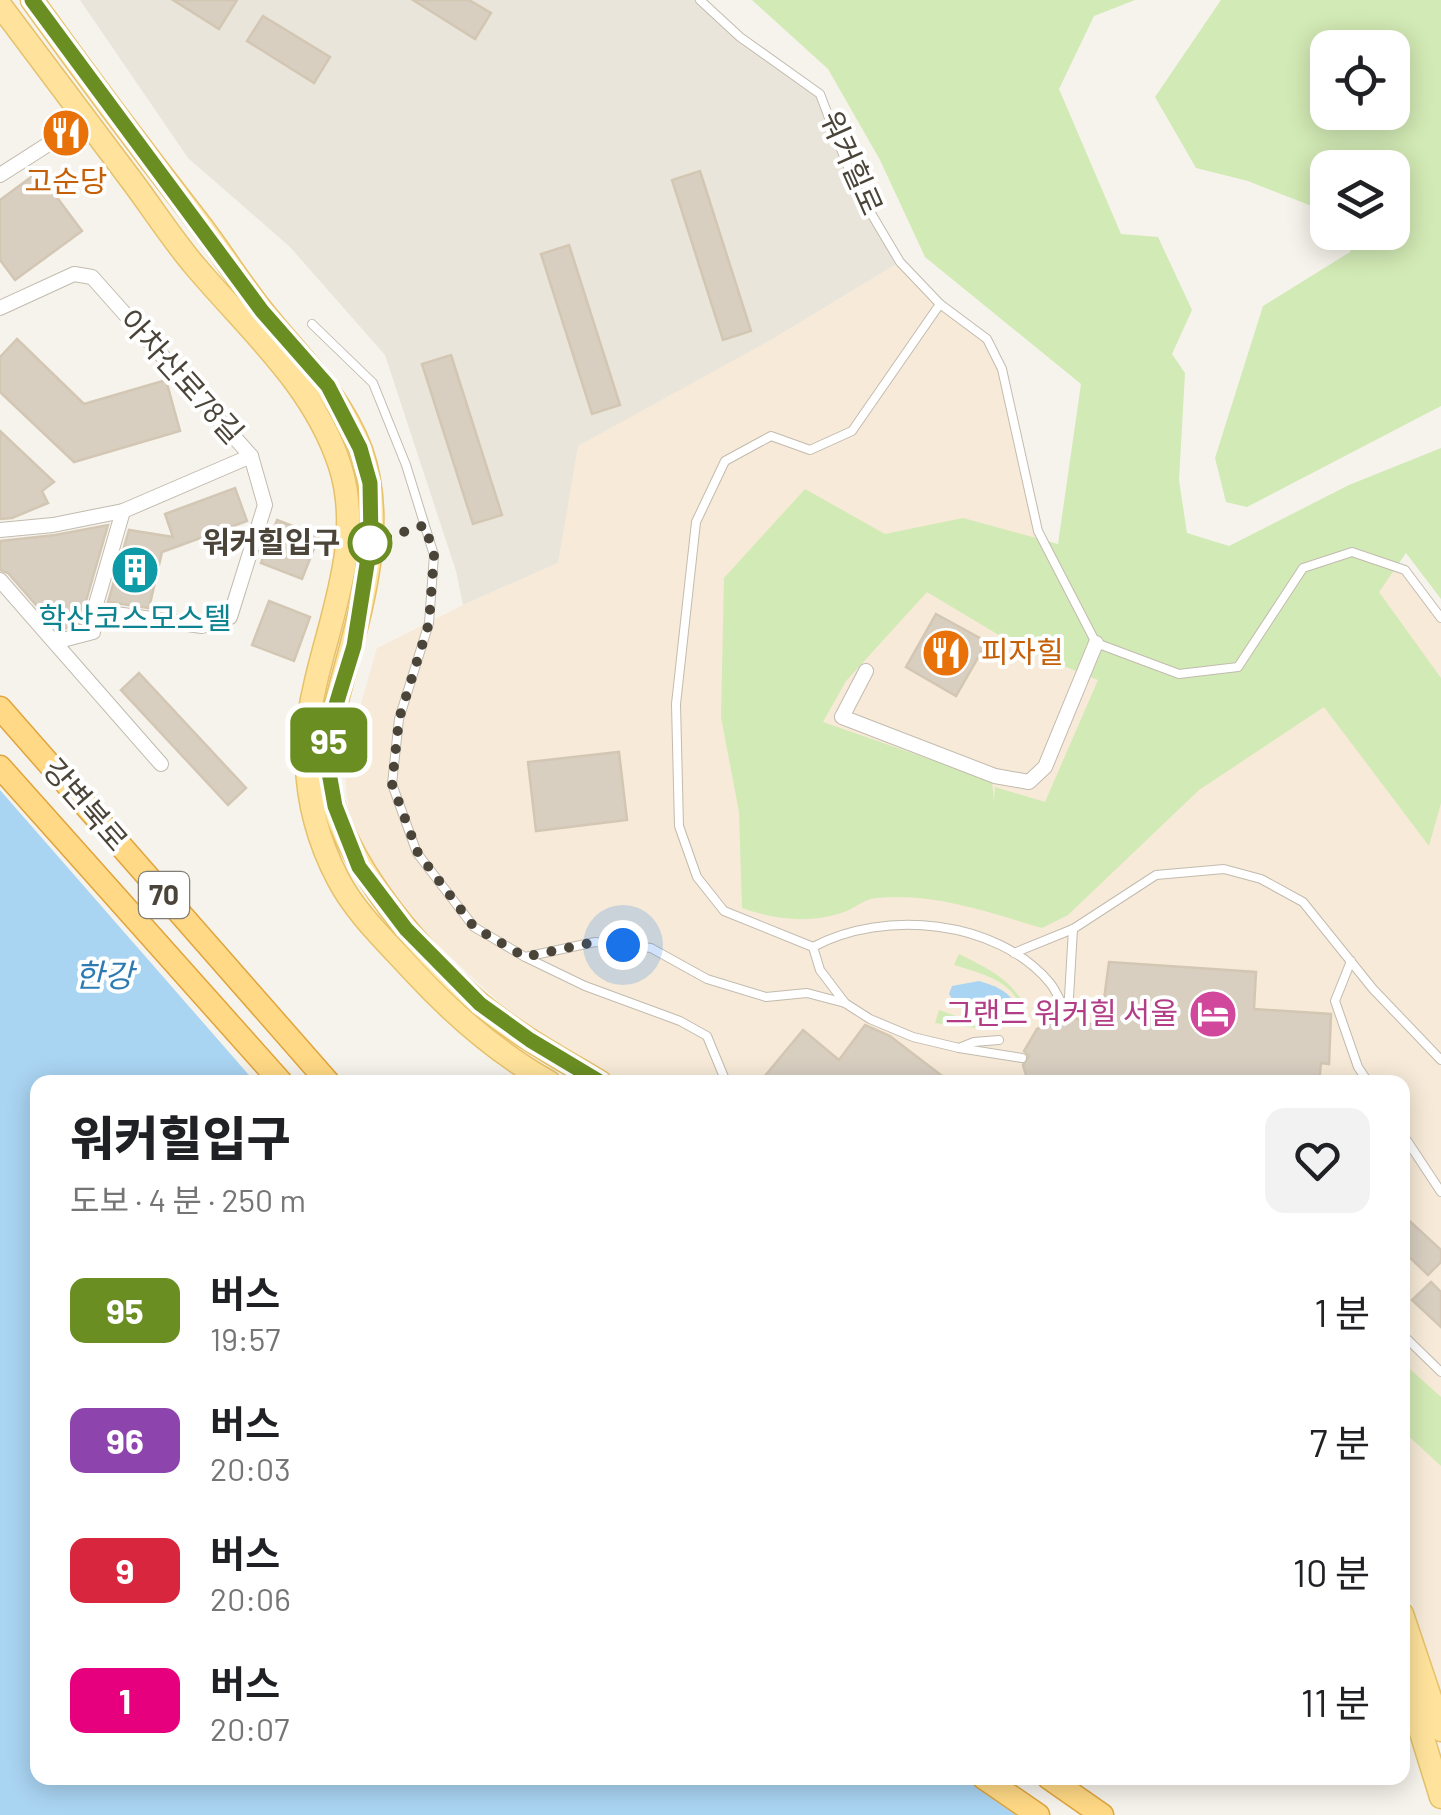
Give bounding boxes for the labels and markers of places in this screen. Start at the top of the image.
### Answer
restaurant icon: 고순당 [40,107,92,159]
place label: 고순당 [25,162,107,198]
marker: 워커힐입구 [349,522,391,564]
place label: 워커힐입구 [202,523,340,559]
building icon: 학산코스모스텔 [109,544,161,596]
place label: 학산코스모스텔 [38,599,232,635]
restaurant icon: 피자힐 [920,627,972,679]
place label: 피자힐 [981,633,1064,669]
hotel icon: 그랜드 워커힐 서울 [1187,988,1239,1040]
place label: 그랜드 워커힐 서울 [945,994,1178,1030]

